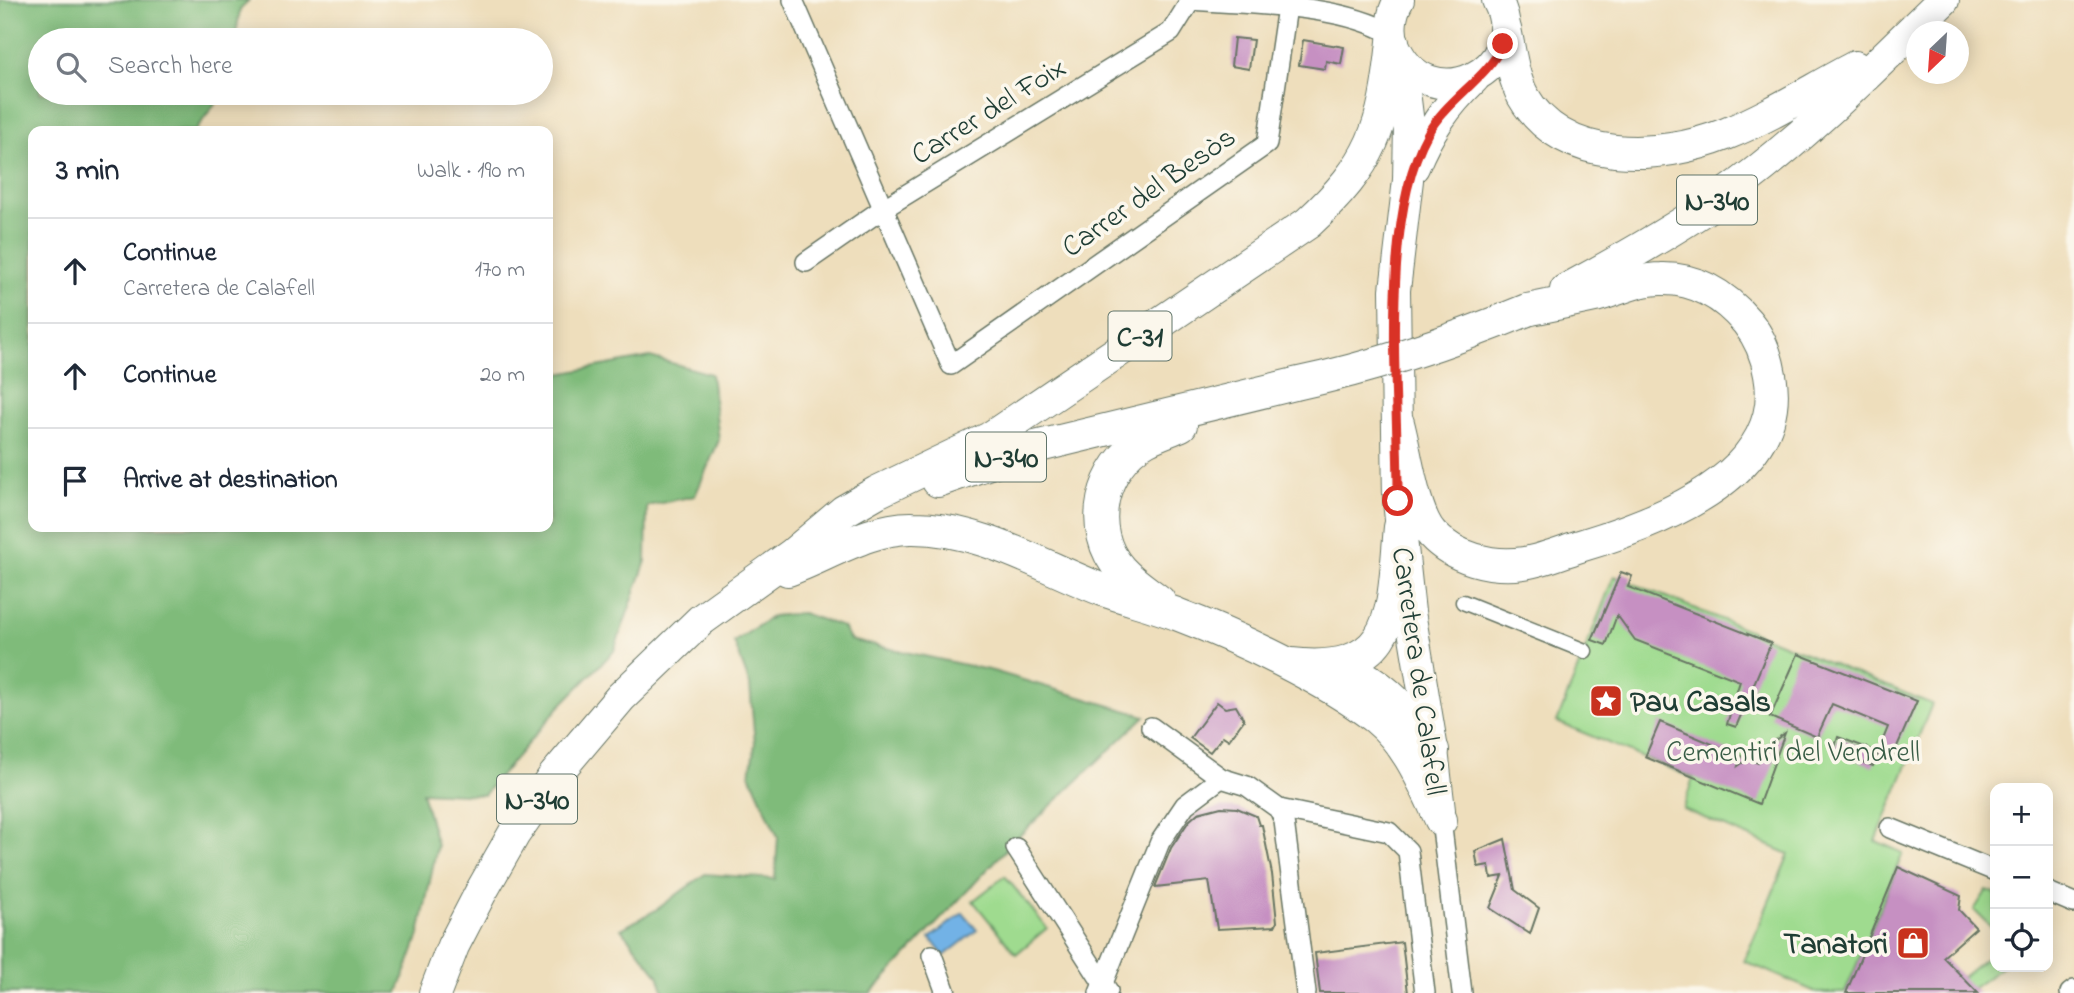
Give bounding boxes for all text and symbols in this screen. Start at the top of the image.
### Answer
north arrow [1906,21,1969,84]
search box [28,28,553,105]
route end [1487,28,1518,59]
street label: Carrer del Foix [904,47,1076,178]
icon: search [52,48,90,86]
text: Search here [108,48,233,86]
street label: Carrer del Besòs [1053,117,1246,270]
text: 3 min [56,150,119,194]
text: Walk · 190 m [417,155,525,188]
road number: N-340 [1677,176,1757,224]
text: Continue [123,235,216,273]
icon: ahead [56,252,94,290]
text: 170 m [475,254,525,287]
text: Carretera de Calafell [123,273,315,306]
road number: C-31 [1108,312,1172,360]
icon: ahead [56,357,94,395]
text: Continue [123,357,216,395]
text: 20 m [480,359,525,392]
road number: N-340 [966,433,1046,482]
icon: arrive [56,462,94,500]
text: Arrive at destination [123,462,338,500]
route start [1382,485,1413,516]
street label: Carretera de Calafell [1378,544,1456,798]
place icon: Pau Casals [1587,682,1625,720]
place label: Pau Casals [1630,682,1771,726]
park label: Cementiri del Vendrell [1666,732,1920,776]
road number: N-340 [497,774,577,824]
map controls [1990,783,2053,972]
button: + [1990,783,2053,846]
button: − [1990,846,2053,909]
button: locate [1990,909,2053,972]
place label: Tanatori [1783,924,1888,968]
shop icon: Tanatori [1894,924,1932,962]

